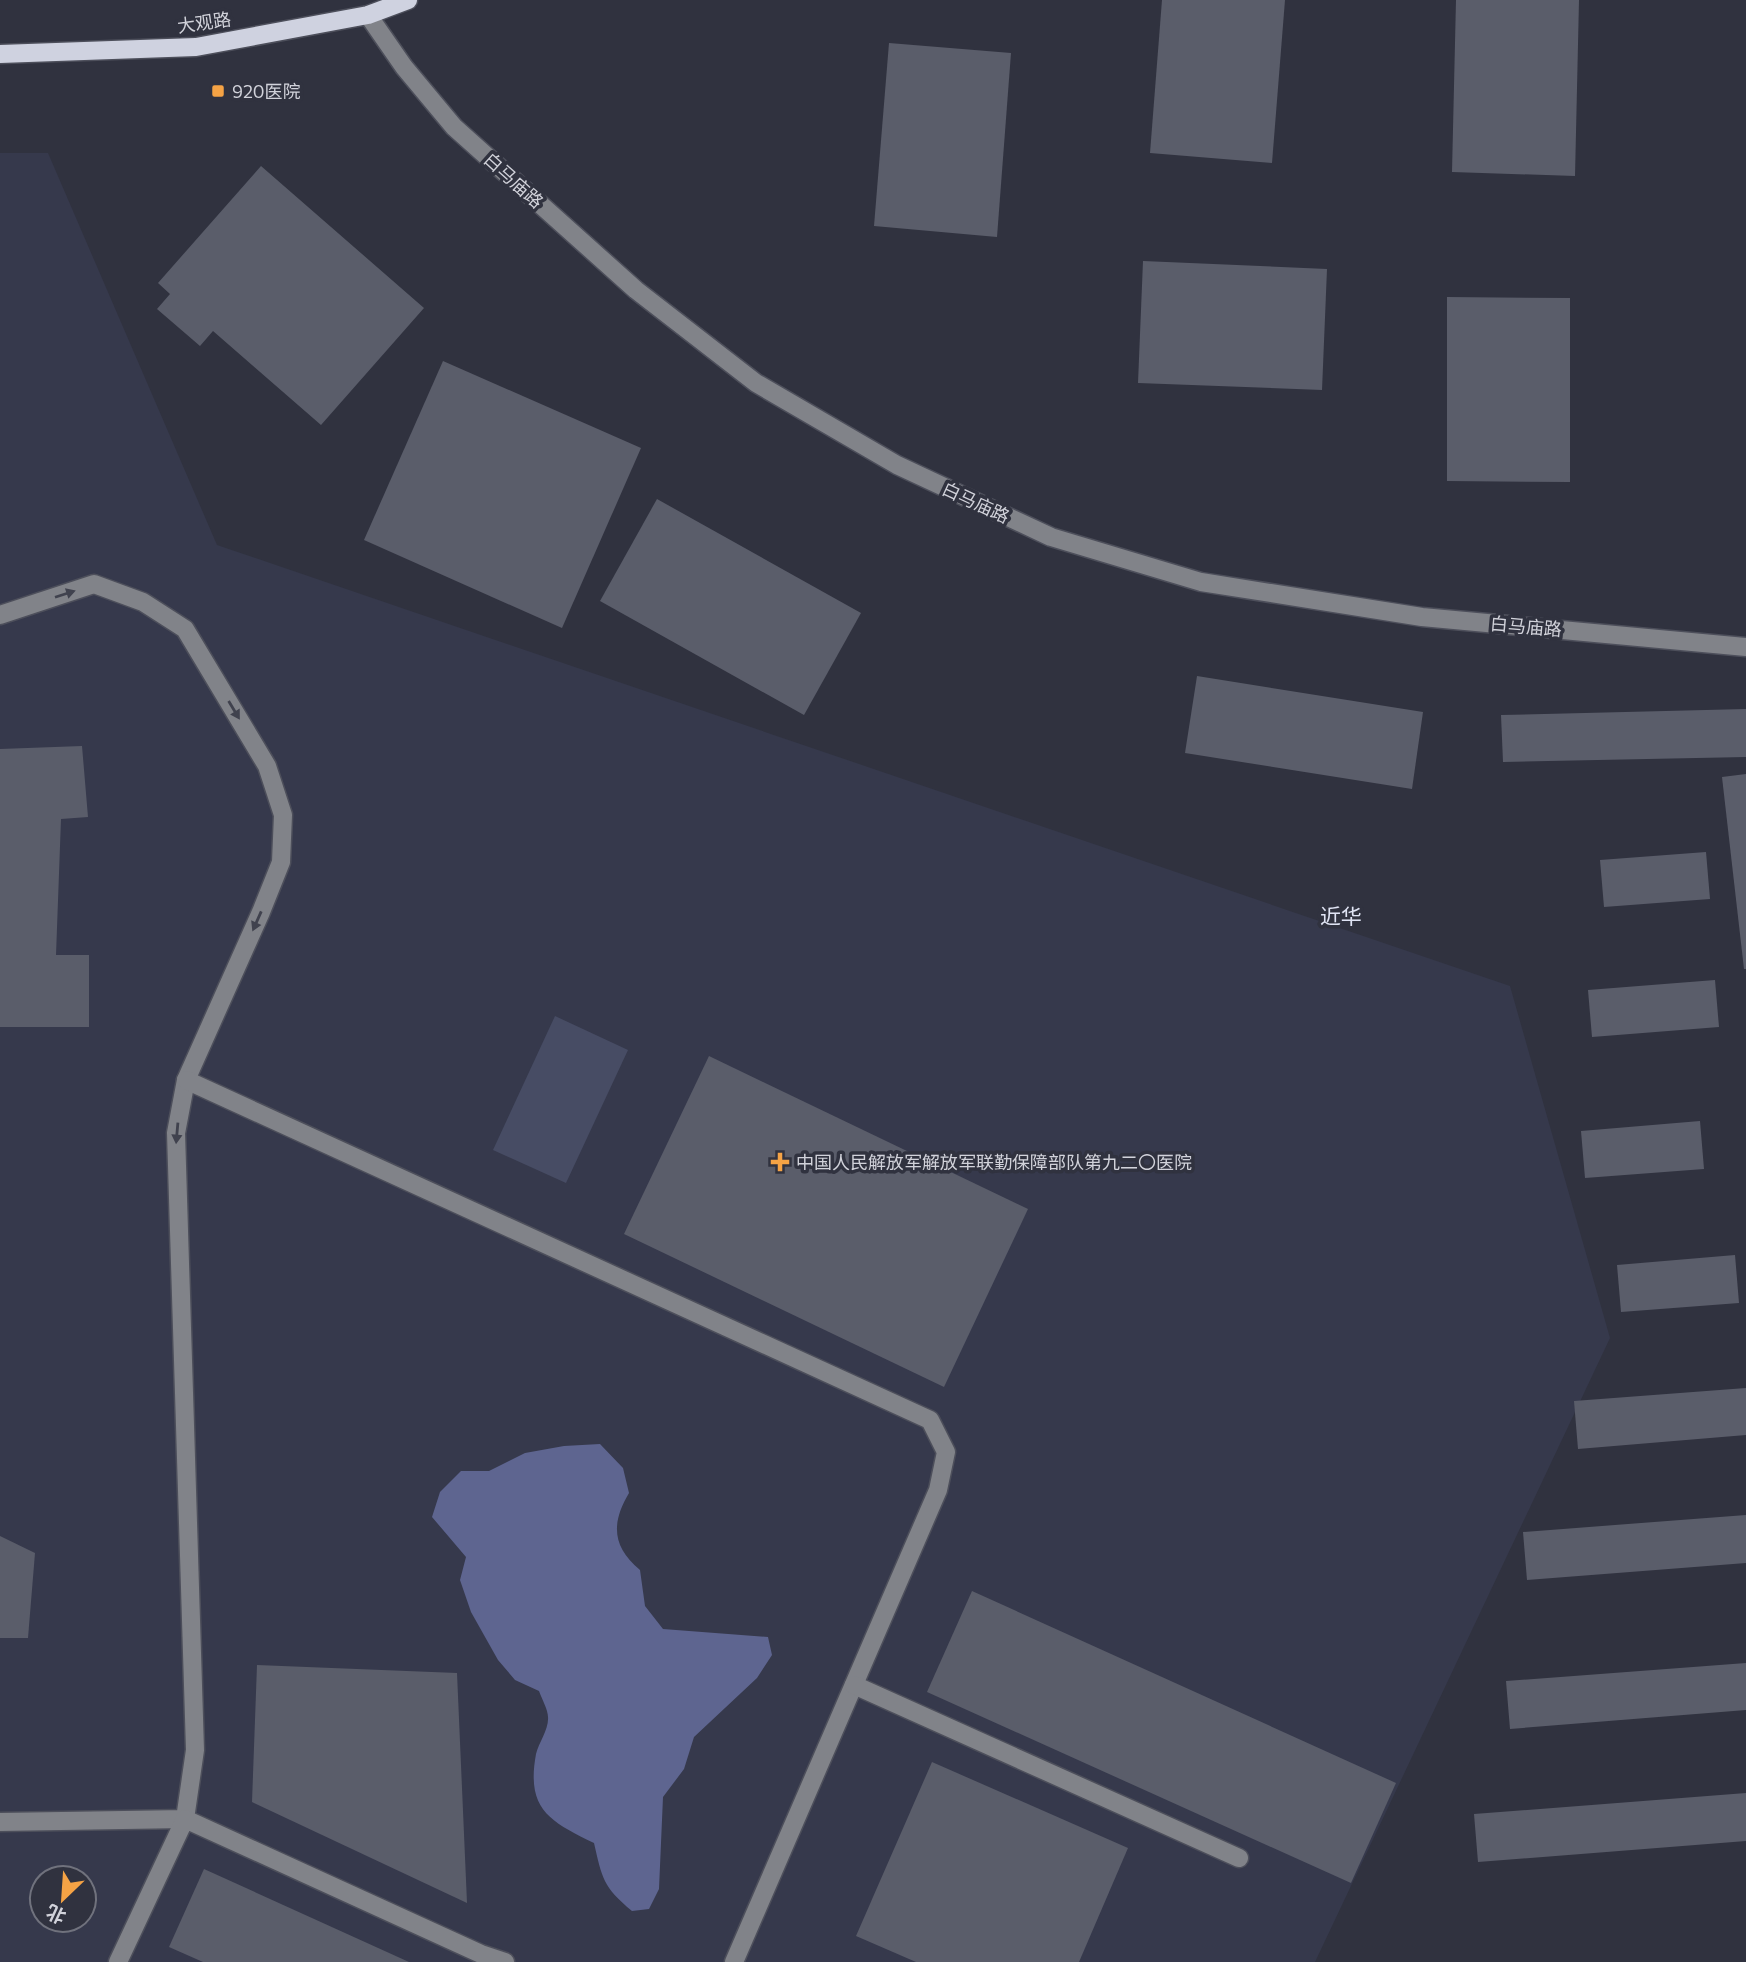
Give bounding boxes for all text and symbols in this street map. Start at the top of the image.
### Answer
street label: 大观路 [176,7,232,37]
place label: 920医院 [232,80,301,102]
marker: 920医院 [210,83,226,99]
street label: 白马庙路 [480,148,548,212]
street label: 白马庙路 [939,477,1013,527]
one-way arrow [55,588,76,599]
street label: 白马庙路 [1489,612,1563,640]
one-way arrow [228,701,240,720]
district label: 近华 [1320,903,1362,928]
one-way arrow [251,911,263,931]
one-way arrow [171,1122,182,1144]
place label: 中国人民解放军解放军联勤保障部队第九二〇医院 [796,1151,1192,1173]
marker: 中国人民解放军解放军联勤保障部队第九二〇医院 [770,1152,790,1172]
north arrow [28,1864,98,1934]
text: 北 [42,1900,69,1929]

